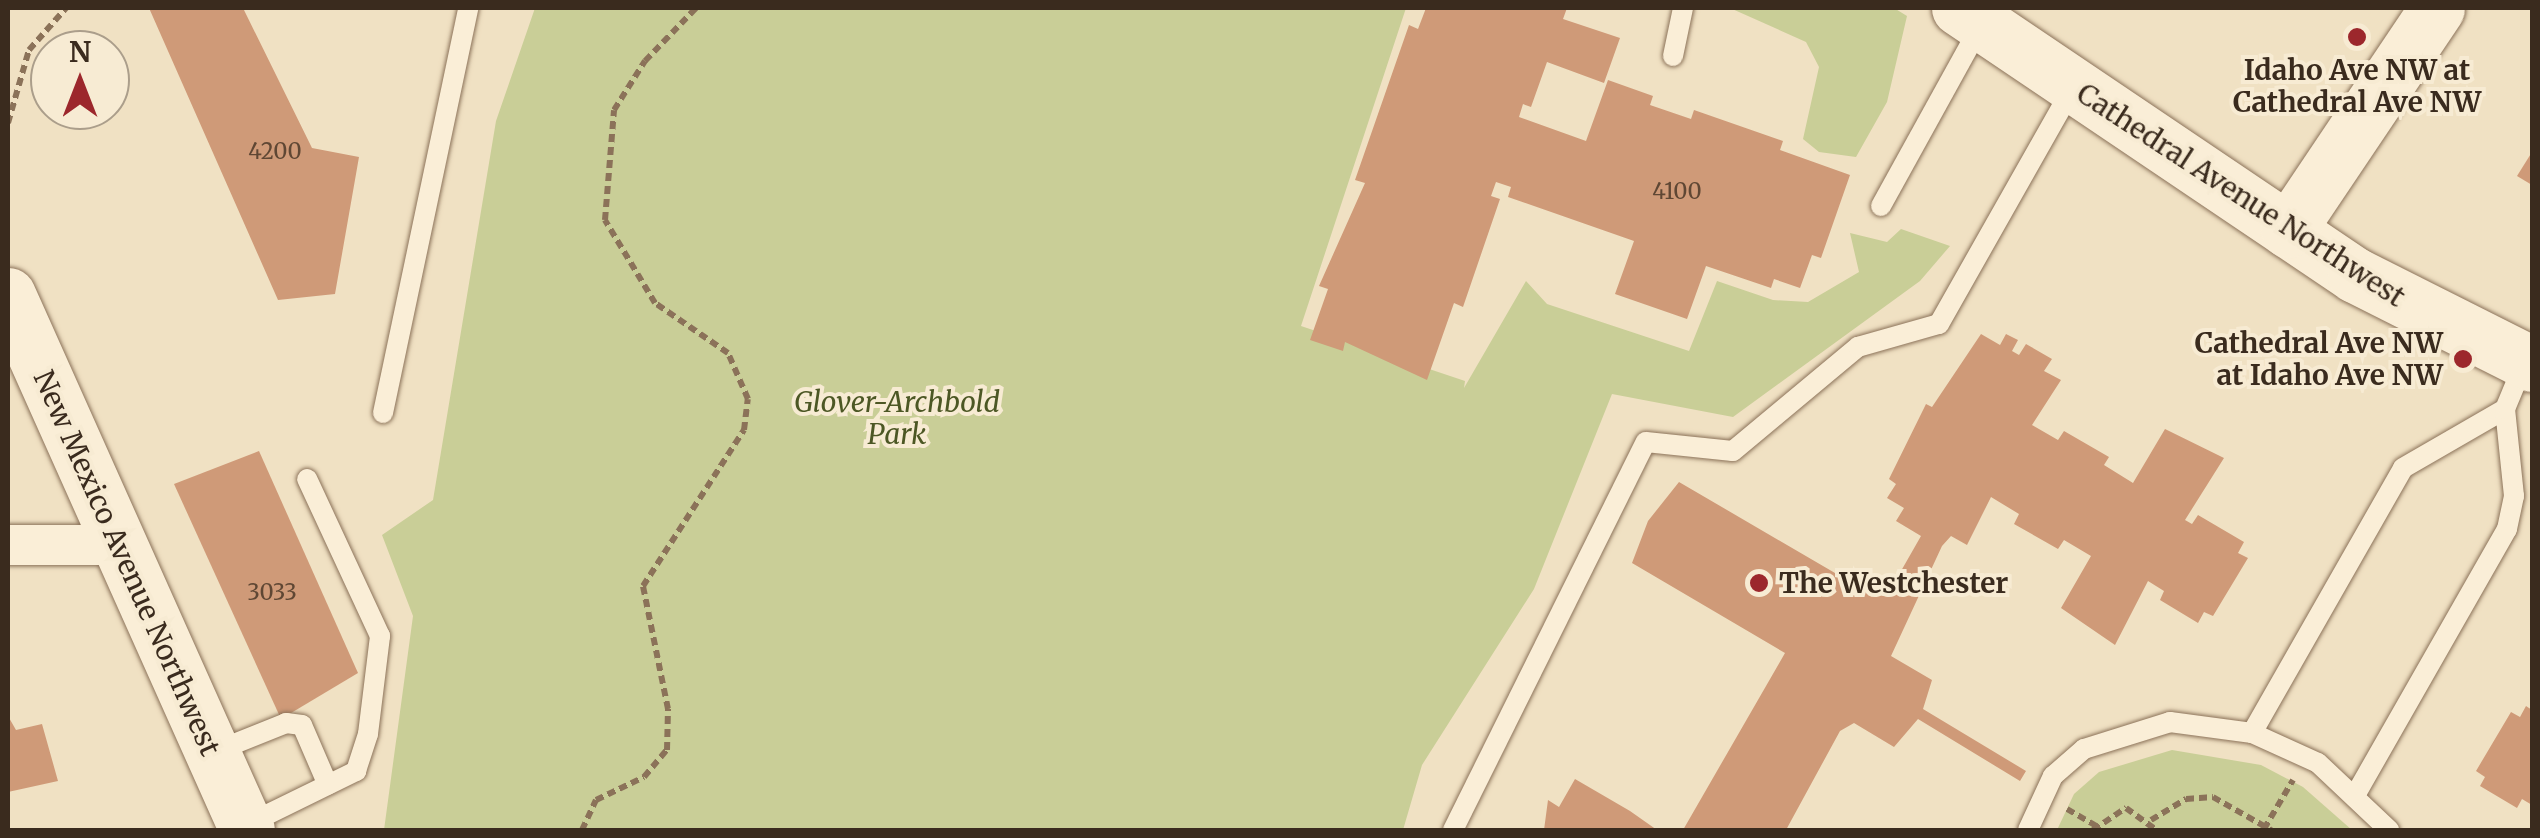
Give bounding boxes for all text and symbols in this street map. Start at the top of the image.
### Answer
marker: Idaho Ave NW at Cathedral Ave NW [2346,26,2368,48]
north arrow [30,30,130,130]
text: N [69,34,91,70]
place label: Idaho Ave NW at Cathedral Ave NW [2233,53,2481,119]
street label: Cathedral Avenue Northwest [2071,76,2411,314]
house number: 4200 [248,139,302,165]
house number: 4100 [1652,179,1702,205]
place label: Cathedral Ave NW at Idaho Ave NW [2195,326,2443,392]
marker: Cathedral Ave NW at Idaho Ave NW [2452,348,2474,370]
street label: New Mexico Avenue Northwest [27,365,227,761]
park label: Glover-Archbold Park [794,385,1000,451]
place label: The Westchester [1779,566,2008,600]
marker: The Westchester [1748,572,1770,594]
house number: 3033 [247,580,297,606]

